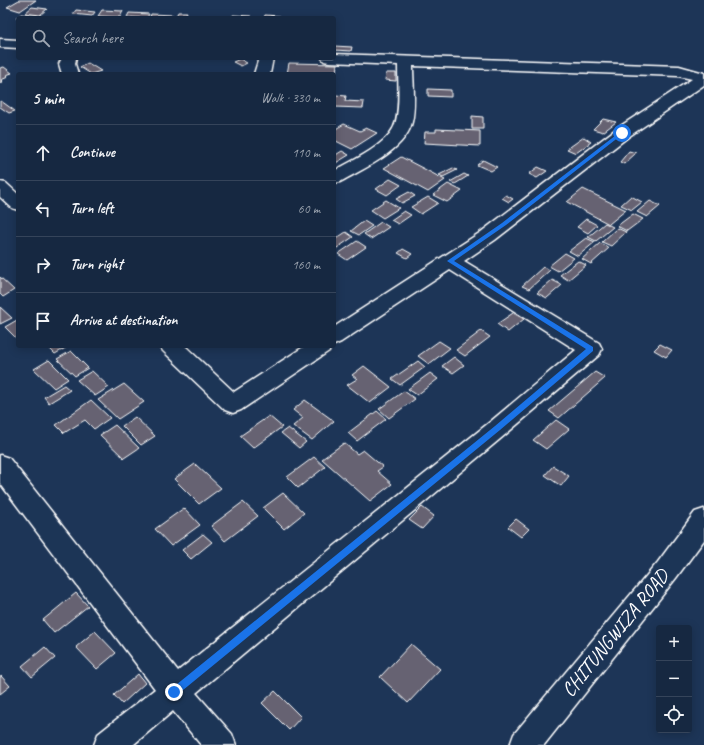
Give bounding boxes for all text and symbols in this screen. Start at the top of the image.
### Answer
search box [16,16,336,60]
icon: search [30,27,52,49]
text: Search here [62,29,123,48]
text: 5 min [32,88,64,109]
text: Walk · 330 m [261,90,320,106]
route start [613,124,631,142]
icon: ahead [32,142,54,164]
text: Continue [70,143,115,162]
text: 110 m [292,145,320,161]
icon: left [32,198,54,220]
text: Turn left [70,199,113,218]
text: 60 m [298,201,320,217]
icon: right [32,254,54,276]
text: Turn right [70,255,123,274]
text: 160 m [292,257,320,273]
icon: arrive [32,310,54,332]
text: Arrive at destination [70,311,177,330]
street label: CHITUNGWIZA ROAD [556,562,676,702]
map controls [656,625,692,733]
button: + [656,625,692,661]
button: − [656,661,692,697]
route end [165,683,183,701]
button: locate [656,697,692,733]

